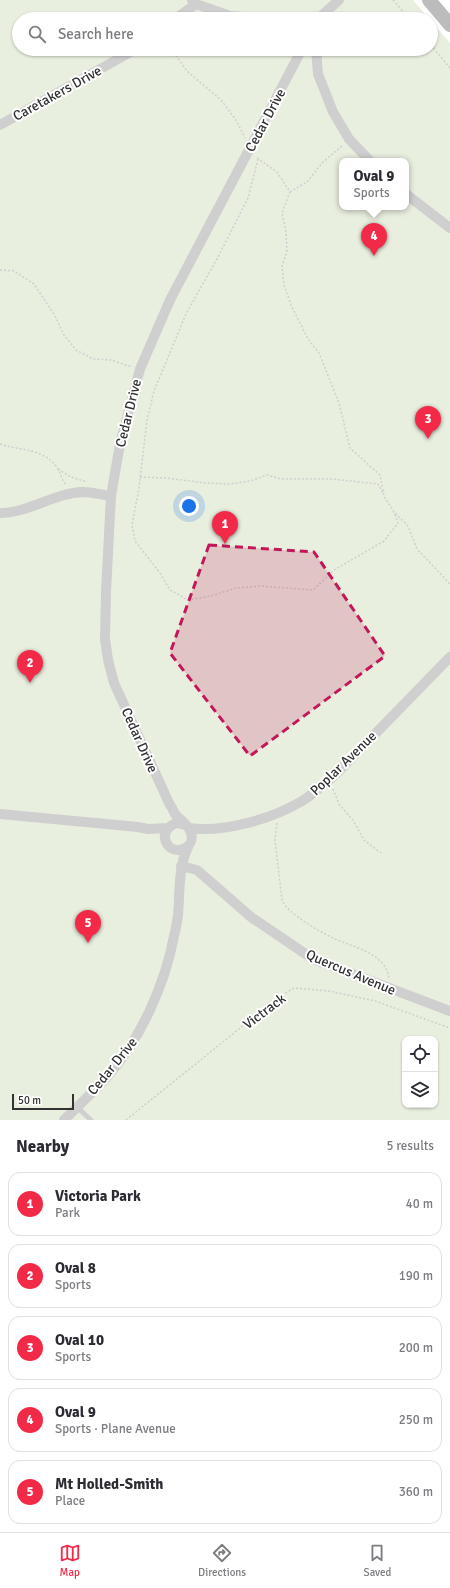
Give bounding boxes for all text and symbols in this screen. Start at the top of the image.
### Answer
search box [12,12,438,56]
icon: search [26,23,48,45]
text: Search here [58,25,134,43]
street label: Caretakers Drive [10,62,105,125]
street label: Cedar Drive [242,86,289,155]
popup [339,158,409,210]
text: Oval 9 [354,167,394,185]
text: Sports [354,185,390,201]
pin: 4 [361,223,387,256]
street label: Cedar Drive [112,377,145,449]
pin: 3 [415,406,441,439]
your location [179,496,199,516]
pin: 1 [212,511,238,544]
pin: 2 [17,650,43,683]
street label: Cedar Drive [118,705,161,775]
street label: Poplar Avenue [307,728,380,799]
pin: 5 [75,910,101,943]
street label: Quercus Avenue [303,946,398,999]
street label: Victrack [240,990,289,1033]
street label: Cedar Drive [84,1034,141,1099]
map controls [402,1036,438,1108]
button: locate [402,1036,438,1072]
button: layers [402,1072,438,1108]
scale bar [12,1092,74,1111]
text: 50 m [18,1094,41,1107]
text: Nearby [16,1136,69,1157]
text: 5 results [386,1138,434,1154]
text: Victoria Park [55,1187,141,1205]
text: 1 [26,1196,34,1212]
text: 40 m [406,1196,433,1212]
text: Park [55,1205,80,1221]
text: Oval 8 [55,1259,96,1277]
text: 2 [26,1268,34,1284]
text: 190 m [399,1268,433,1284]
text: Sports [55,1277,91,1293]
text: Oval 10 [55,1331,104,1349]
text: 3 [26,1340,34,1356]
text: 200 m [399,1340,433,1356]
text: Sports [55,1349,91,1365]
text: Oval 9 [55,1403,96,1421]
text: 4 [26,1412,34,1428]
text: 250 m [399,1412,433,1428]
text: Sports · Plane Avenue [55,1421,176,1437]
text: Mt Holled-Smith [55,1475,163,1493]
text: 5 [26,1484,34,1500]
text: 360 m [399,1484,433,1500]
text: Place [55,1493,85,1509]
tab: Map [59,1542,81,1579]
tab: Directions [198,1542,246,1579]
tab: Saved [364,1542,391,1579]

